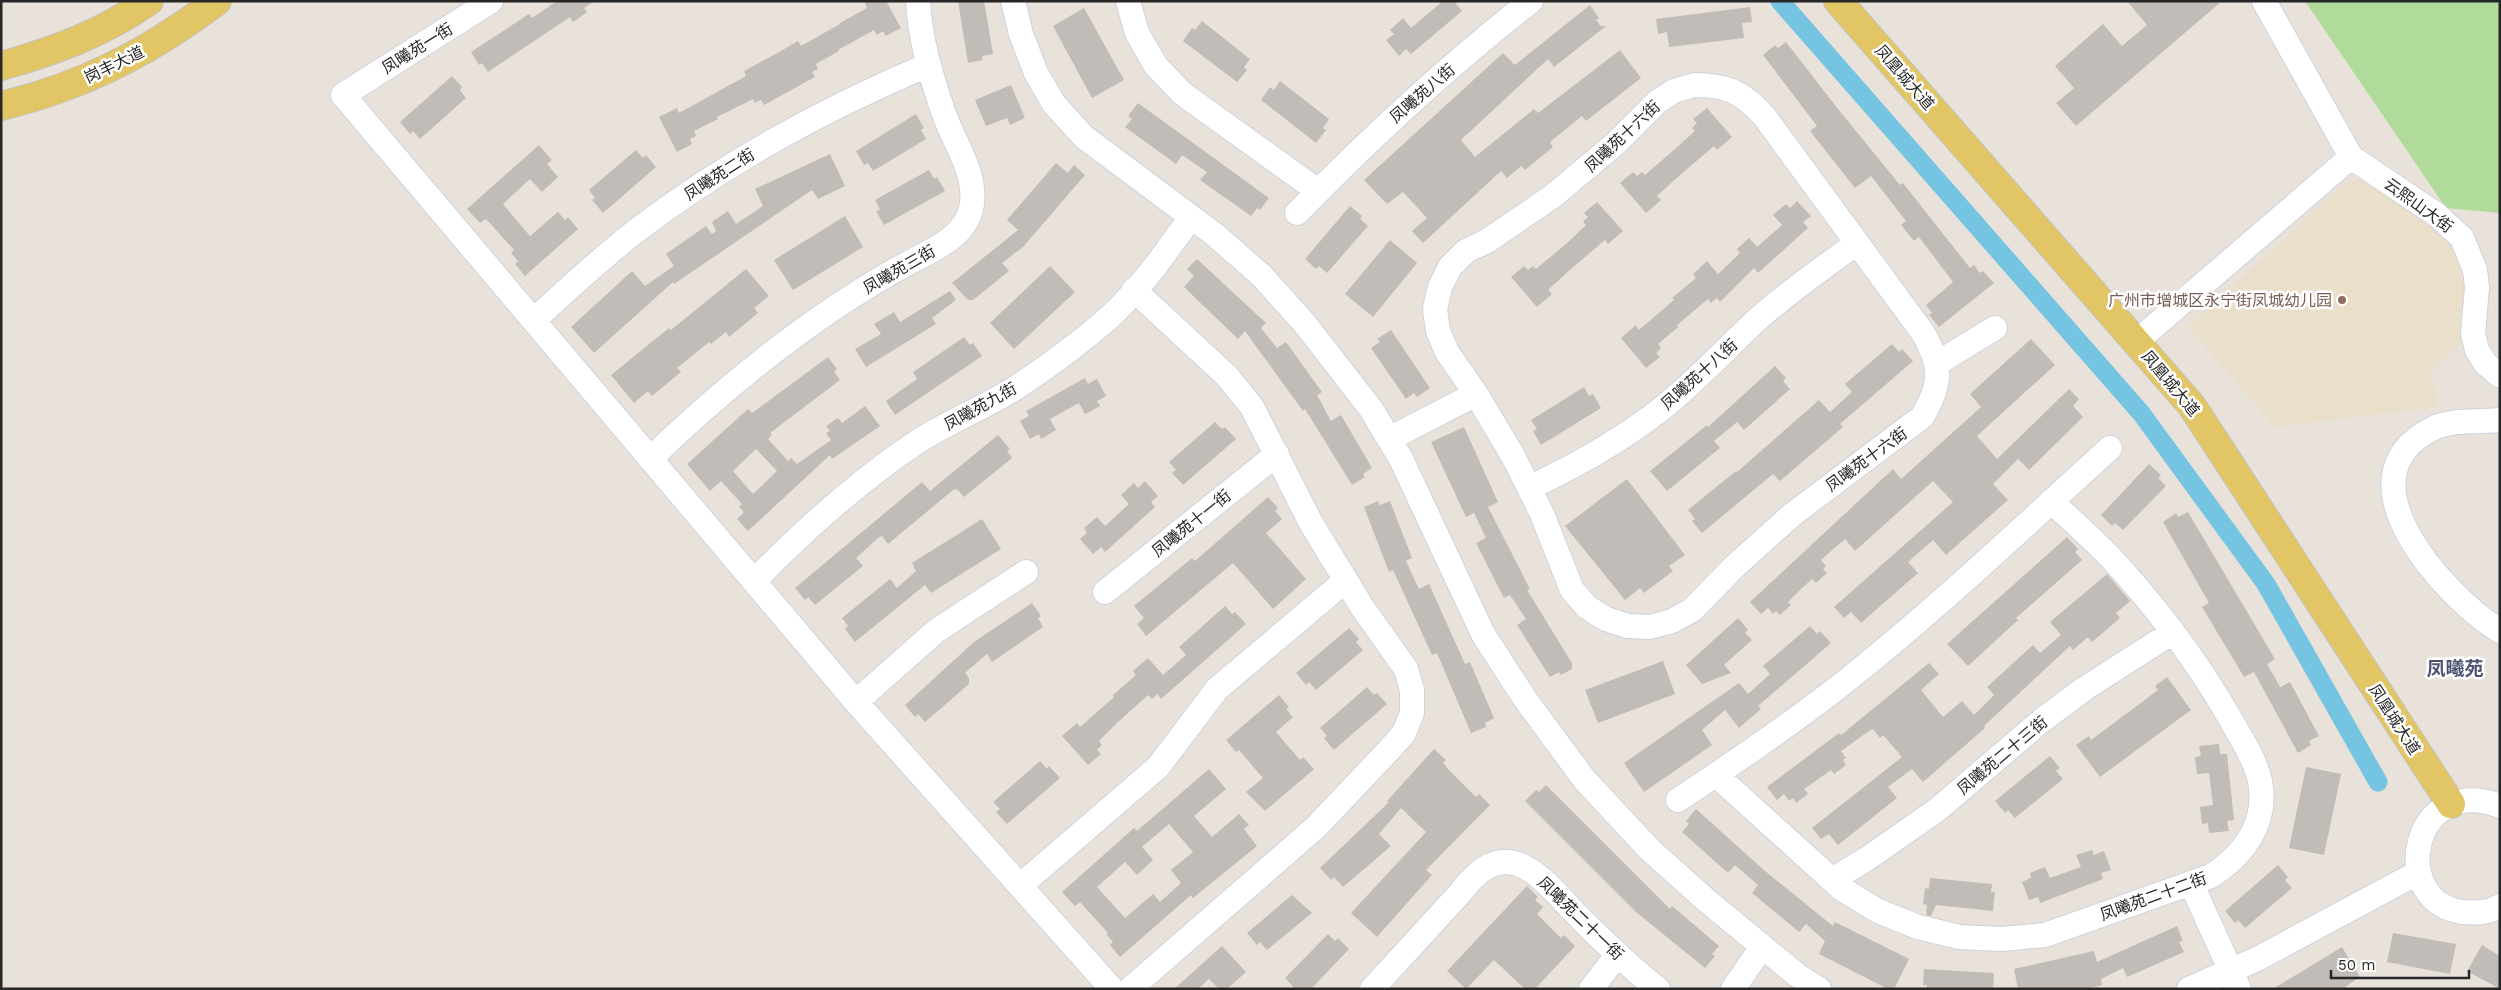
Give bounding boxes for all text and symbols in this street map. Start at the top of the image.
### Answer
street label: 凤曦苑一街 [378,19,456,78]
street label: 凤凰城大道 [1871,41,1938,114]
street label: 岗丰大道 [81,42,147,87]
street label: 凤曦苑八街 [1386,60,1459,127]
street label: 凤曦苑十六街 [1581,97,1664,176]
street label: 凤曦苑二街 [681,145,758,204]
street label: 云熙山大街 [2381,174,2457,237]
street label: 凤曦苑三街 [860,241,939,298]
place label: 广州市增城区永宁街凤城幼儿园 [2108,291,2332,310]
marker: 广州市增城区永宁街凤城幼儿园 [2336,294,2348,306]
street label: 凤曦苑十八街 [1657,335,1741,414]
street label: 凤凰城大道 [2138,347,2204,420]
street label: 凤曦苑九街 [941,379,1020,434]
street label: 凤曦苑十六街 [1822,424,1911,495]
street label: 凤曦苑十一街 [1148,486,1235,561]
district label: 凤曦苑 [2426,657,2484,680]
street label: 凤凰城大道 [2365,681,2424,758]
street label: 凤曦苑二十三街 [1953,712,2051,799]
street label: 凤曦苑二十二街 [2097,868,2209,925]
street label: 凤曦苑二十一街 [1534,873,1628,964]
scale bar [2331,948,2468,980]
text: 50 m [2338,956,2375,974]

